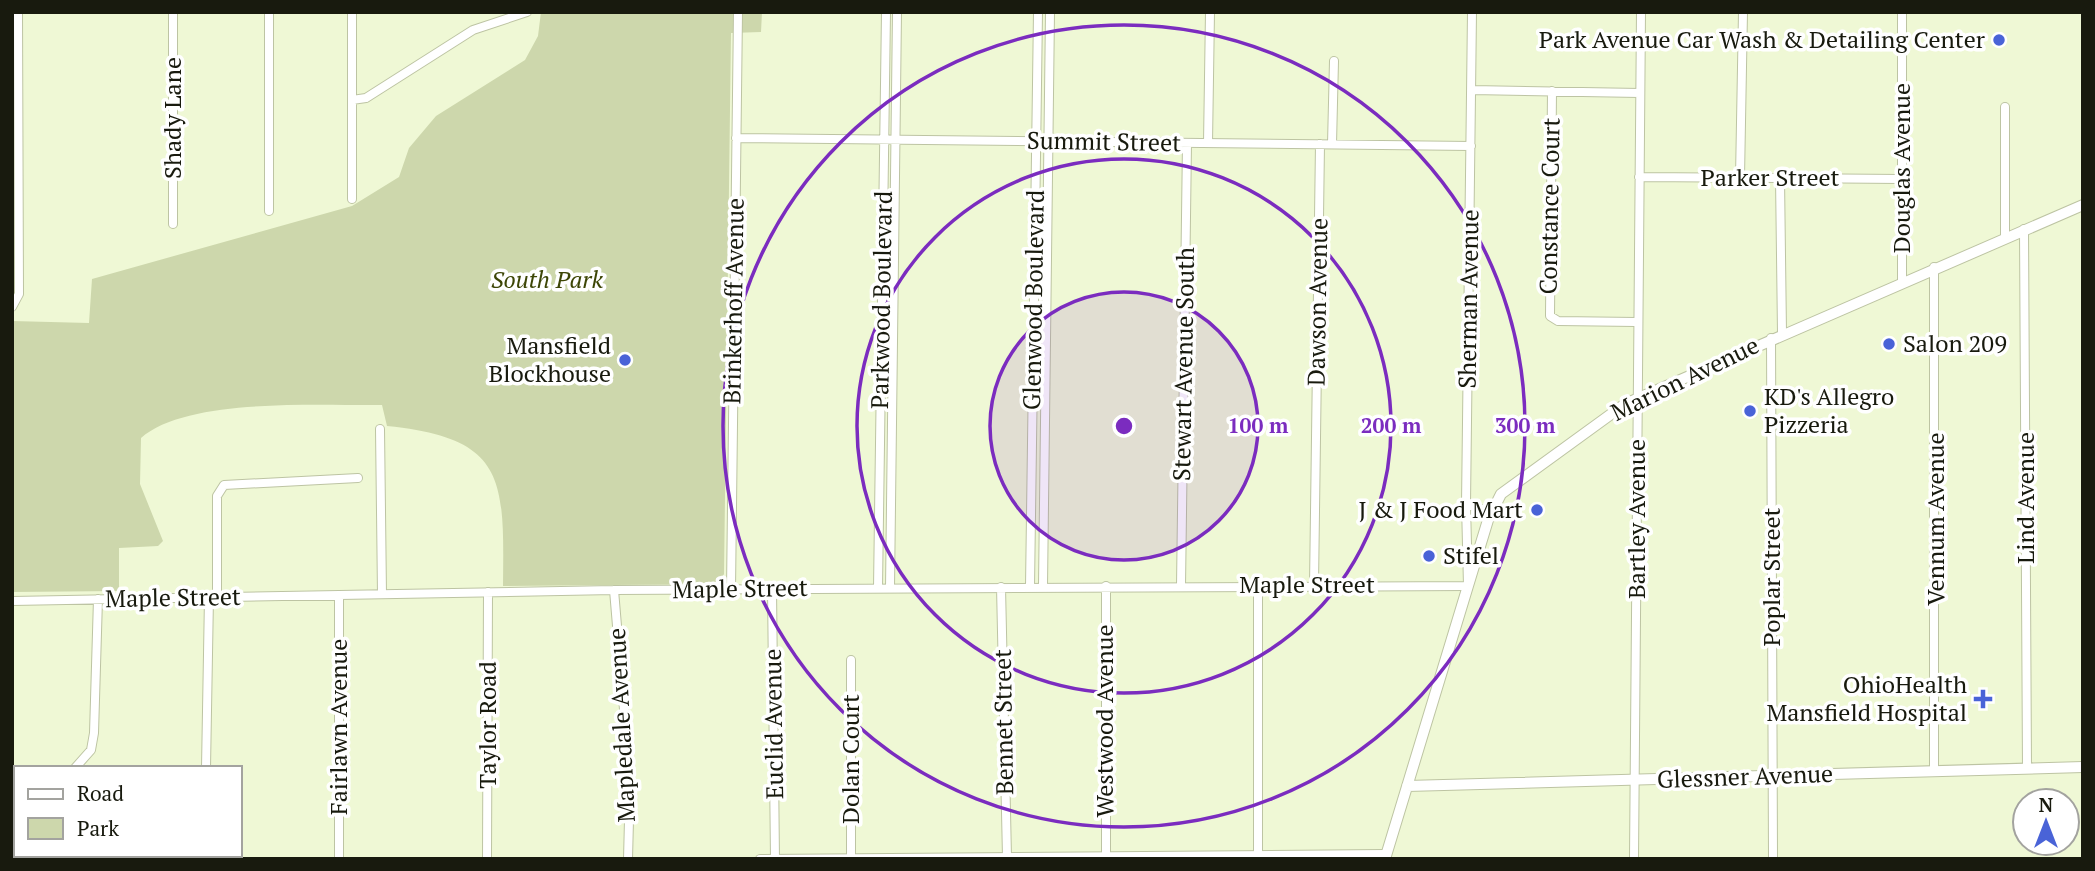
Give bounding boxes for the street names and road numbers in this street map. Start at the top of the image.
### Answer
street label: Shady Lane [156,57,188,179]
street label: Douglas Avenue [1885,83,1917,253]
street label: Constance Court [1531,117,1567,295]
street label: Summit Street [1027,124,1181,158]
street label: Parker Street [1701,161,1840,193]
street label: Glenwood Boulevard [1015,189,1051,410]
street label: Parkwood Boulevard [863,191,899,409]
street label: Brinkerhoff Avenue [715,197,751,405]
street label: Sherman Avenue [1450,209,1486,389]
street label: Dawson Avenue [1300,217,1334,386]
street label: Stewart Avenue South [1165,247,1201,481]
street label: Marion Avenue [1605,328,1764,428]
street label: Vennum Avenue [1919,432,1951,606]
street label: Lind Avenue [2009,432,2041,564]
street label: Bartley Avenue [1620,439,1652,599]
street label: Poplar Street [1755,507,1787,646]
street label: Maple Street [1239,568,1375,600]
street label: Maple Street [672,571,808,605]
street label: Maple Street [105,580,241,614]
street label: Westwood Avenue [1088,624,1120,818]
street label: Mapledale Avenue [600,627,642,823]
street label: Fairlawn Avenue [322,639,354,815]
street label: Euclid Avenue [756,648,790,800]
street label: Bennet Street [986,649,1020,795]
street label: Taylor Road [471,661,503,789]
street label: Dolan Court [834,694,866,824]
street label: Glessner Avenue [1656,757,1834,795]

